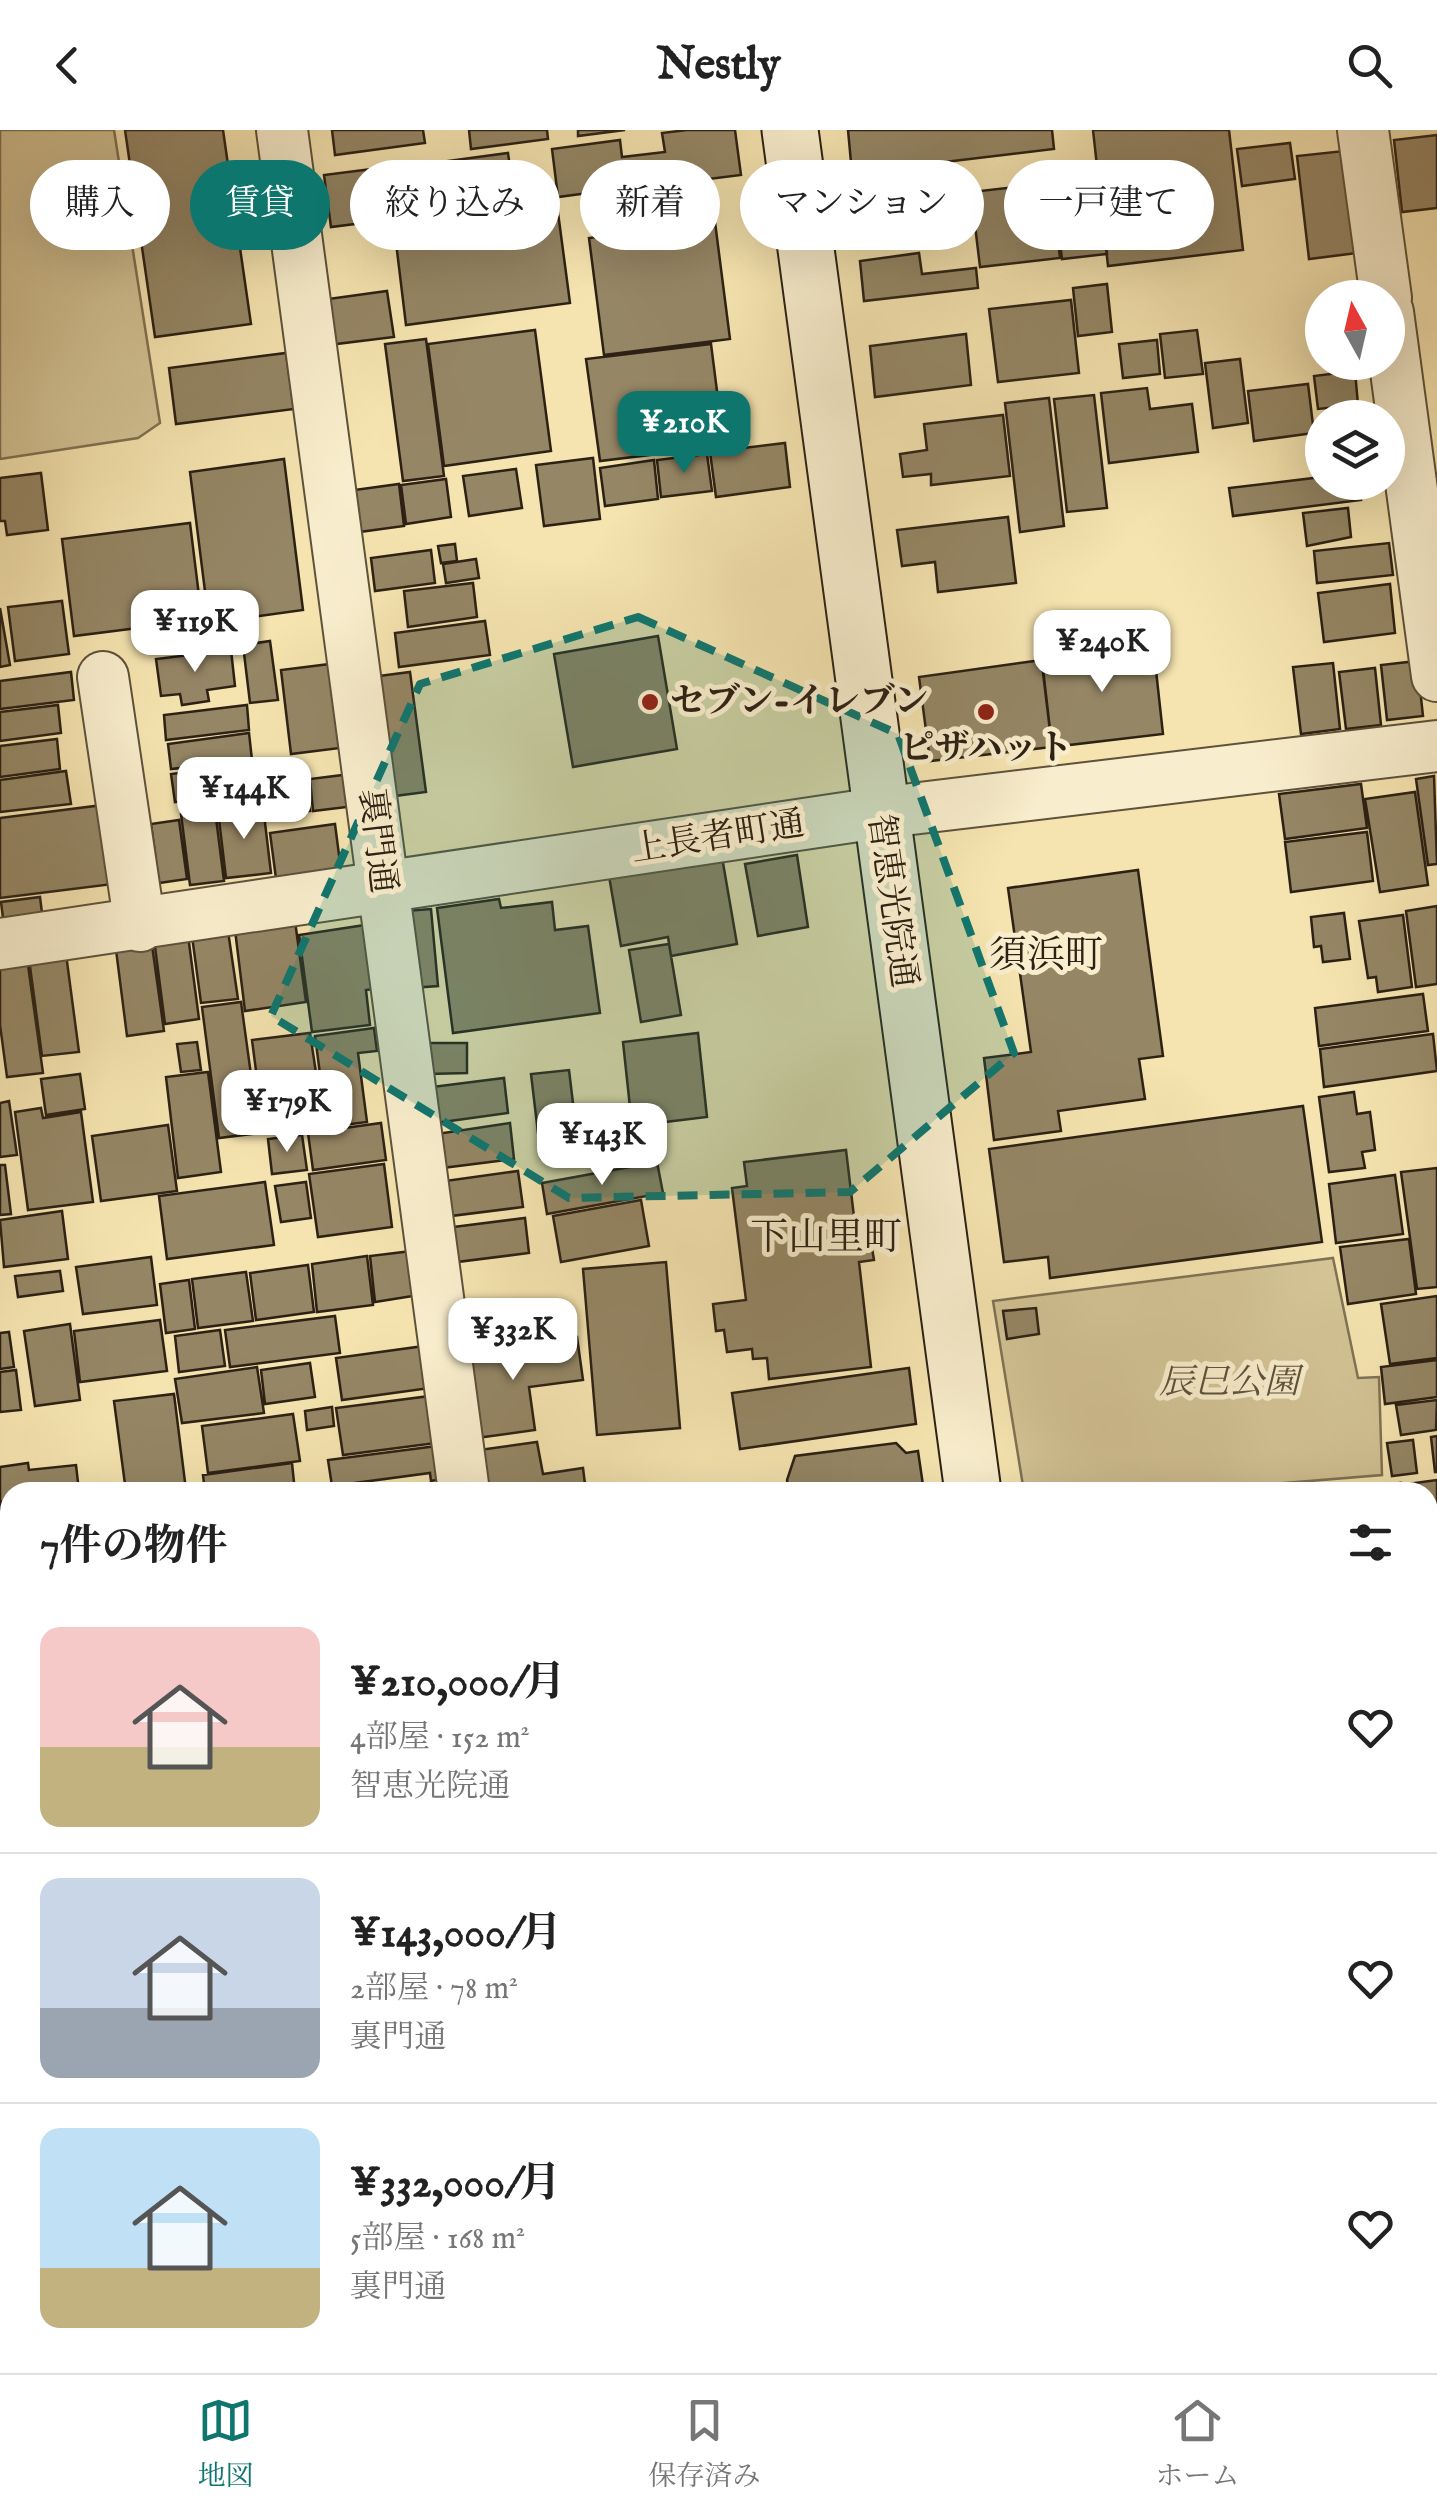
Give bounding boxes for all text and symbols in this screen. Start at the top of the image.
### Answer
text: Nestly [657,37,780,94]
icon: back [40,38,95,93]
icon: search [1342,38,1397,93]
chip: 購入 [30,160,170,250]
chip: 賃貸 [190,160,330,250]
chip: 絞り込み [350,160,560,250]
chip: 新着 [580,160,720,250]
chip: マンション [740,160,984,250]
chip: 一戸建て [1004,160,1214,250]
north arrow [1305,280,1405,380]
map controls [1305,280,1405,500]
pin: ¥210K [614,391,754,476]
button: layers [1305,400,1405,500]
text: ¥210K [640,403,728,444]
pin: ¥119K [125,590,265,675]
text: ¥119K [153,602,237,643]
pin: ¥240K [1032,610,1172,695]
text: ¥240K [1056,622,1148,663]
place label: セブン-イレブン [670,680,928,725]
marker: セブン-イレブン [639,691,661,713]
marker: ピザハット [975,701,997,723]
place label: ピザハット [900,727,1072,772]
pin: ¥144K [174,757,314,842]
text: ¥144K [199,769,289,810]
street label: 裏門通 [347,786,405,896]
street label: 上長者町通 [628,802,808,874]
street label: 智恵光院通 [857,811,925,991]
district label: 須浜町 [989,933,1103,981]
pin: ¥179K [217,1070,357,1155]
text: ¥179K [243,1082,331,1123]
pin: ¥143K [532,1103,672,1188]
text: ¥143K [559,1115,645,1156]
district label: 下山里町 [750,1215,902,1263]
pin: ¥332K [443,1298,583,1383]
text: ¥332K [470,1310,556,1351]
park label: 辰巳公園 [1159,1361,1304,1406]
icon: filters [1343,1515,1398,1570]
text: 7件の物件 [40,1521,228,1574]
text: ¥210,000/月 [350,1657,566,1710]
icon: home [120,1667,240,1787]
icon: heart [1343,1700,1398,1755]
text: 4部屋 · 152 m² [350,1718,530,1759]
text: 智恵光院通 [350,1767,510,1808]
text: ¥143,000/月 [350,1908,562,1961]
icon: home [120,1918,240,2038]
icon: heart [1343,1951,1398,2006]
text: 2部屋 · 78 m² [350,1969,518,2010]
text: 裏門通 [350,2018,446,2059]
text: ¥332,000/月 [350,2158,561,2211]
icon: home [120,2168,240,2288]
icon: heart [1343,2201,1398,2256]
text: 5部屋 · 168 m² [350,2219,525,2260]
text: 裏門通 [350,2268,446,2309]
tab: 地図 [197,2393,254,2495]
tab: 保存済み [648,2393,761,2495]
tab: ホーム [1155,2393,1240,2495]

